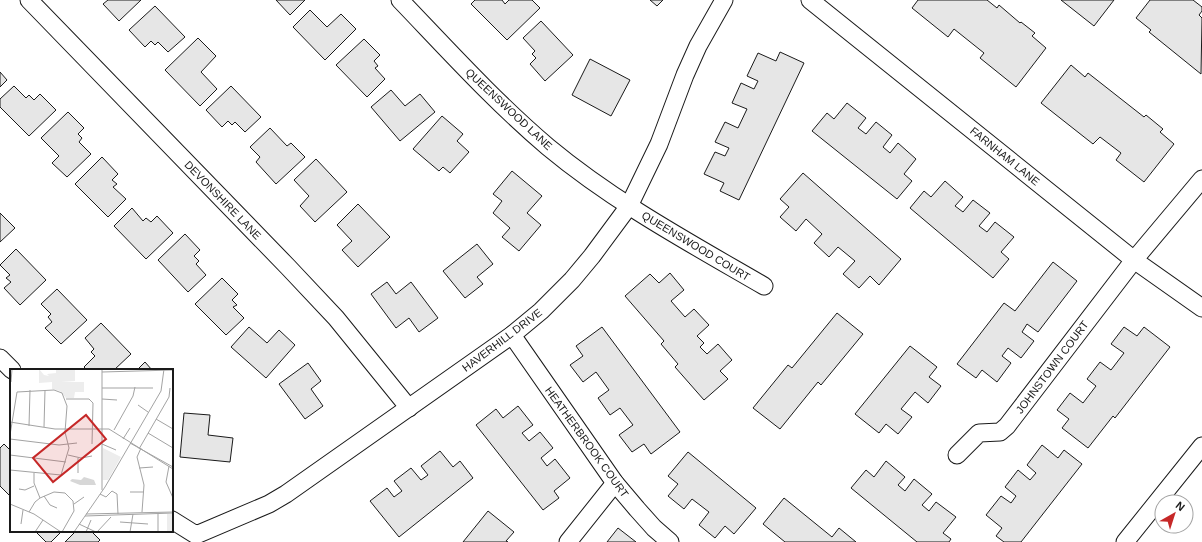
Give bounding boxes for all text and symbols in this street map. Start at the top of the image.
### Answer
street label: QUEENSWOOD LANE [463,66,555,152]
street label: FARNHAM LANE [968,124,1042,188]
street label: DEVONSHIRE LANE [182,158,264,242]
street label: QUEENSWOOD COURT [640,209,752,283]
street label: HAVERHILL DRIVE [460,306,544,374]
street label: JOHNSTOWN COURT [1013,318,1091,416]
inset map [10,369,173,532]
street label: HEATHERBROOK COURT [543,384,631,500]
north arrow [1154,494,1194,534]
text: N [1173,499,1187,513]

